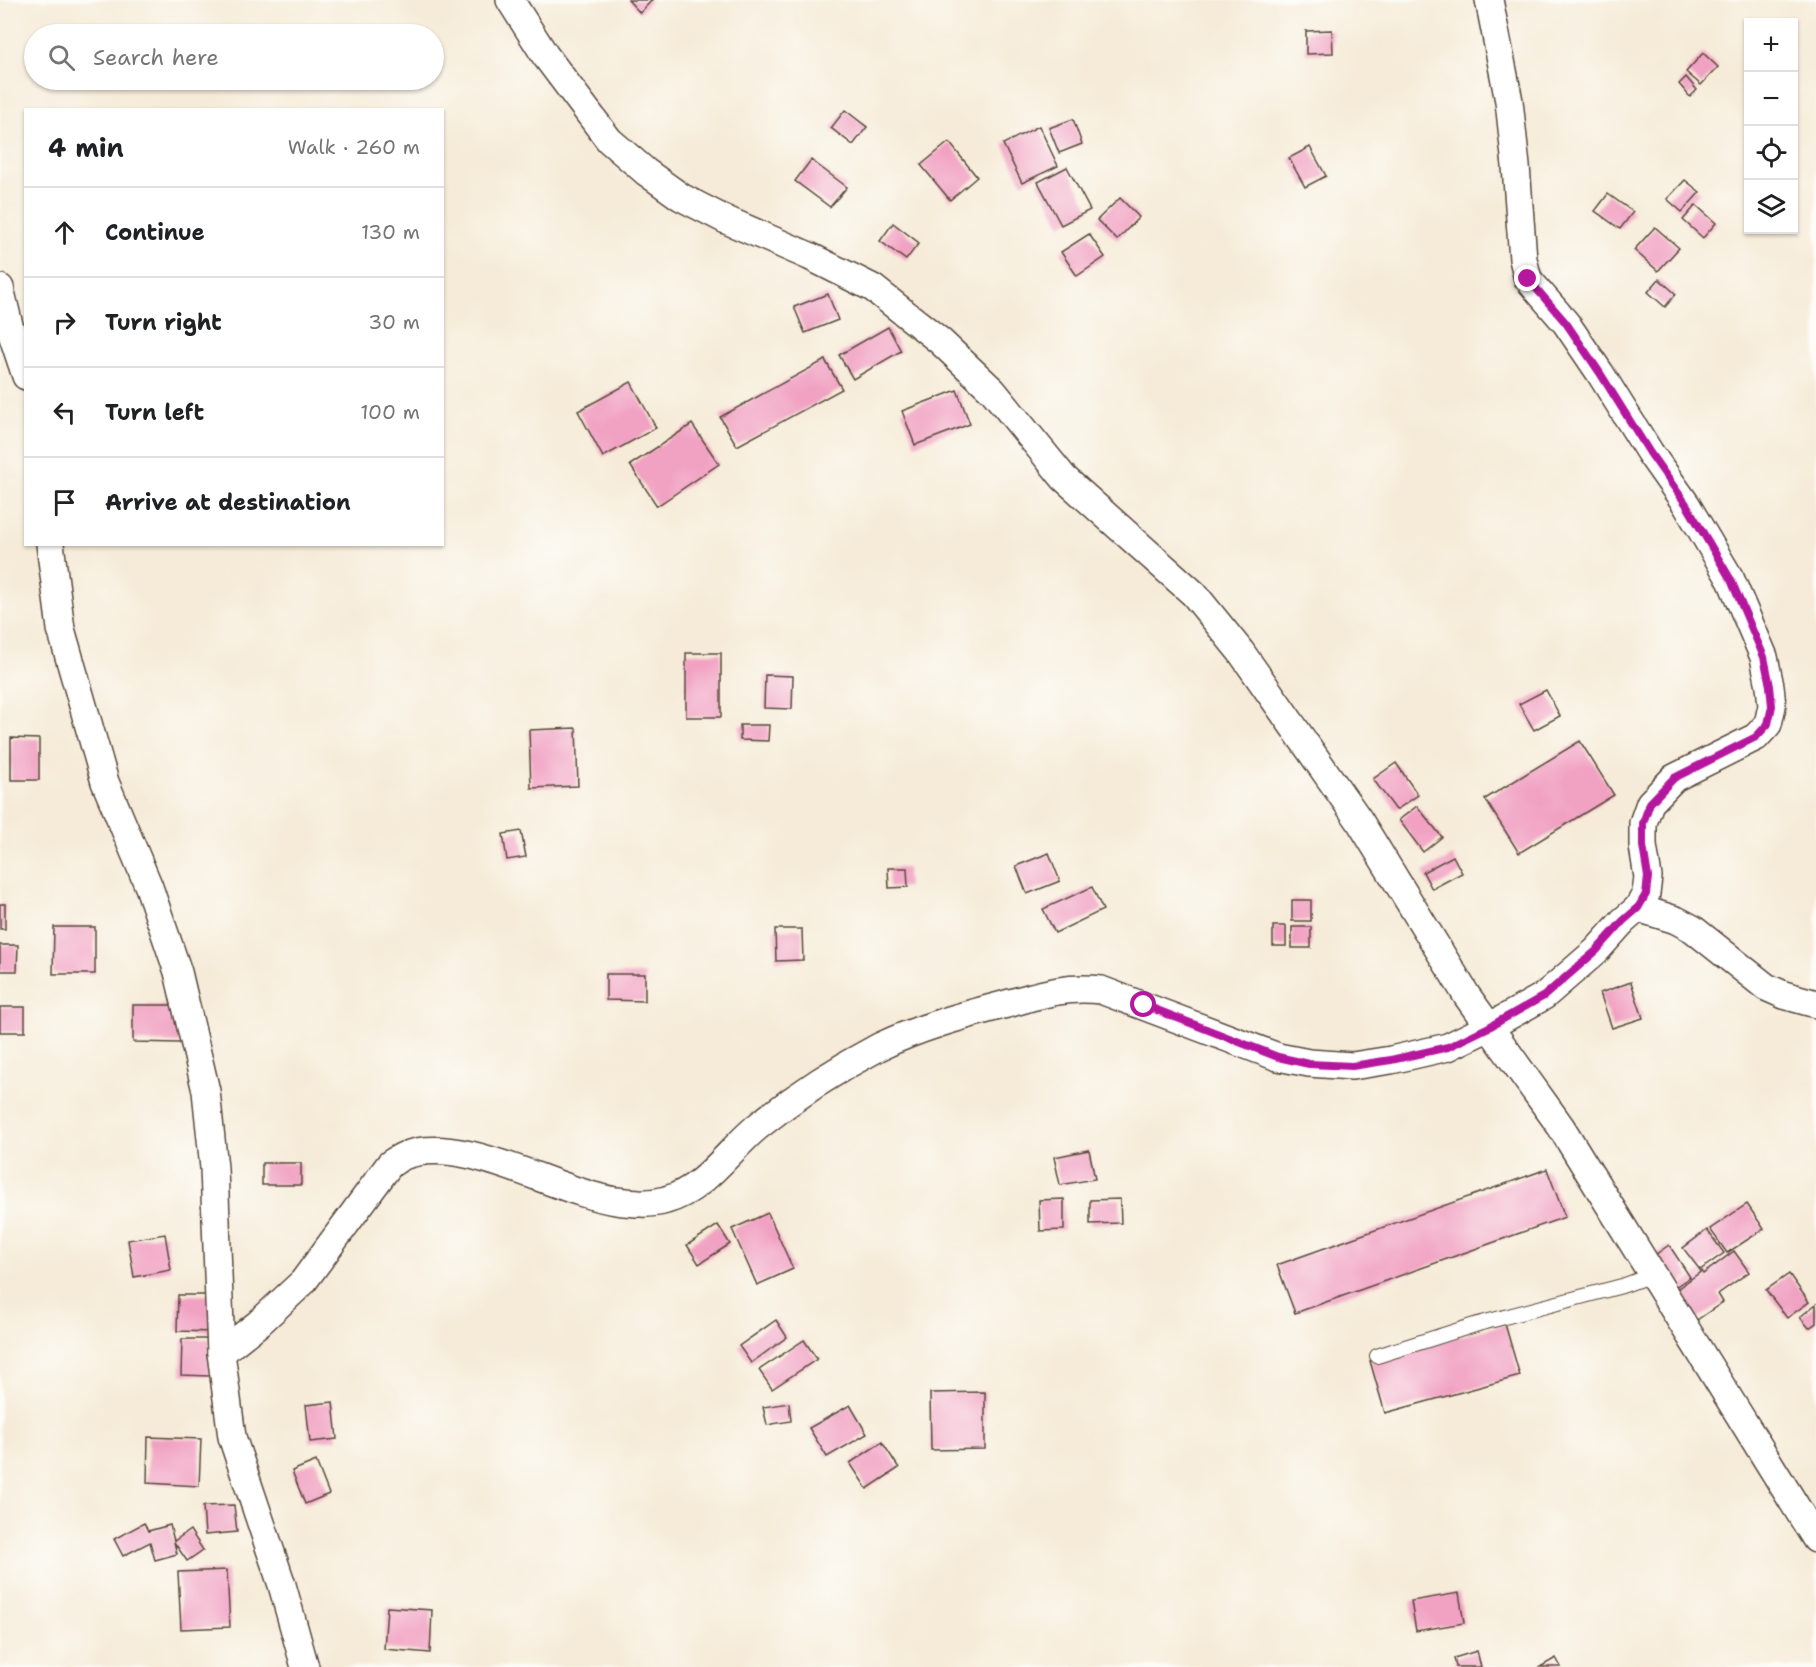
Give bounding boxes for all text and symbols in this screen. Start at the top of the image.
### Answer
map controls [1744,18,1798,234]
button: + [1744,18,1798,72]
search box [24,24,444,90]
icon: search [45,41,78,74]
text: Search here [93,43,219,72]
button: − [1744,72,1798,126]
button: locate [1744,126,1798,180]
text: 4 min [48,130,124,165]
text: Walk · 260 m [288,134,420,160]
button: layers [1744,180,1798,234]
icon: ahead [48,216,81,249]
text: Continue [105,218,205,247]
text: 130 m [361,219,420,245]
route end [1514,265,1540,291]
icon: right [48,306,81,339]
text: Turn right [105,308,222,337]
text: 30 m [368,309,420,335]
icon: left [48,396,81,429]
text: Turn left [105,398,204,427]
text: 100 m [360,399,420,425]
icon: arrive [48,486,81,519]
text: Arrive at destination [105,488,351,517]
route start [1130,991,1156,1017]

